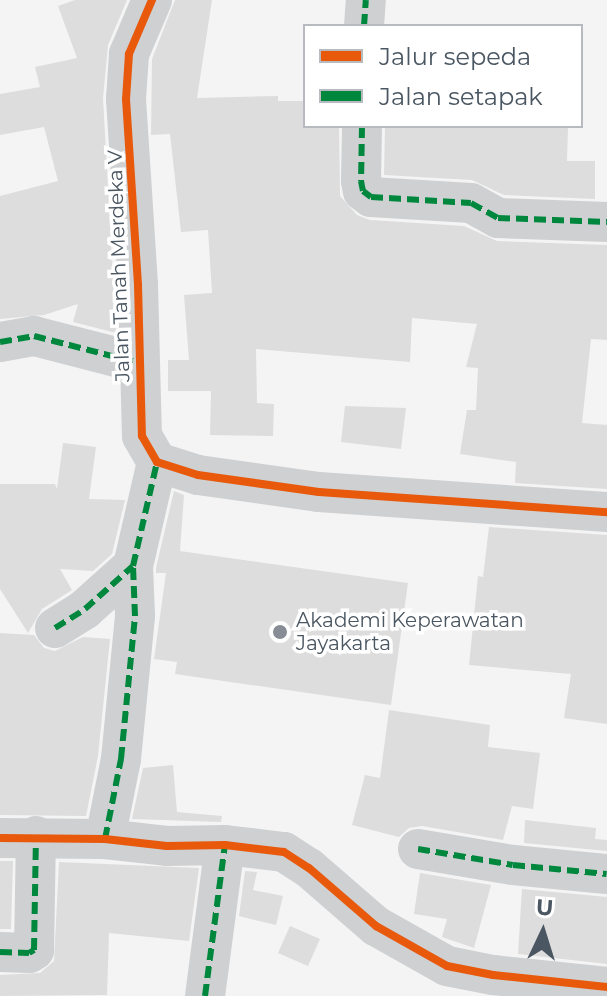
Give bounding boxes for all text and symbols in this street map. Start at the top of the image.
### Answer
legend [303,24,583,128]
text: Jalur sepeda [379,42,531,71]
text: Jalan setapak [379,82,543,111]
street label: Jalan Tanah Merdeka V [103,150,135,382]
place label: Akademi Keperawatan Jayakarta [296,608,524,655]
marker: Akademi Keperawatan Jayakarta [271,623,289,641]
north arrow [503,892,583,972]
text: U [535,893,554,922]

